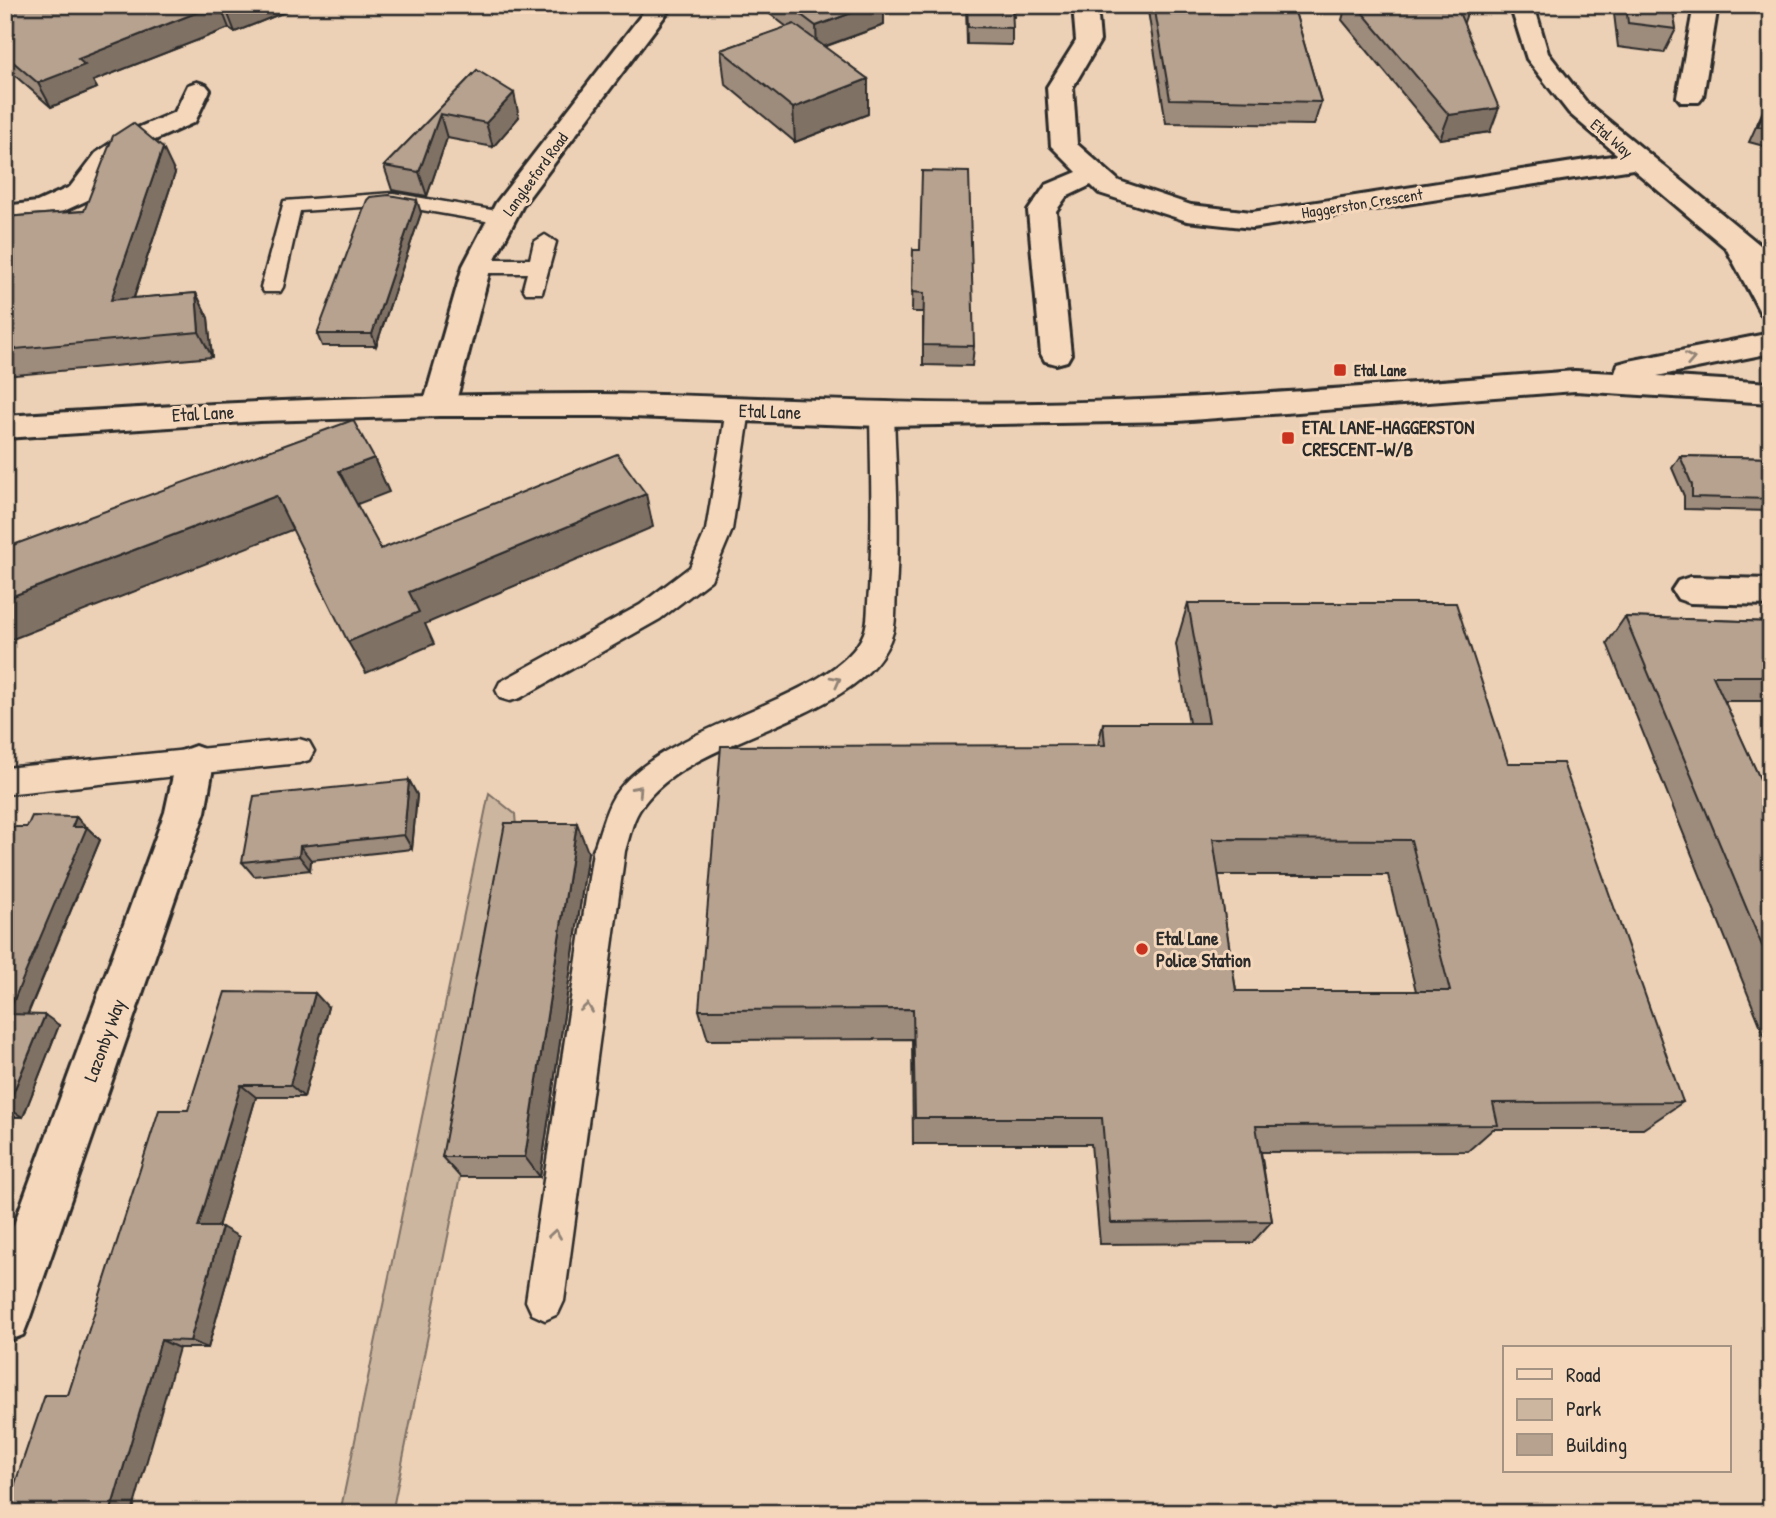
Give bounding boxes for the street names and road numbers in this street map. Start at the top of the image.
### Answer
street label: Etal Way [1586,113,1638,163]
street label: Langleeford Road [497,128,573,220]
street label: Haggerston Crescent [1300,182,1425,223]
street label: Etal Lane [738,397,802,425]
street label: Etal Lane [171,398,235,428]
street label: Lazonby Way [77,995,131,1085]

